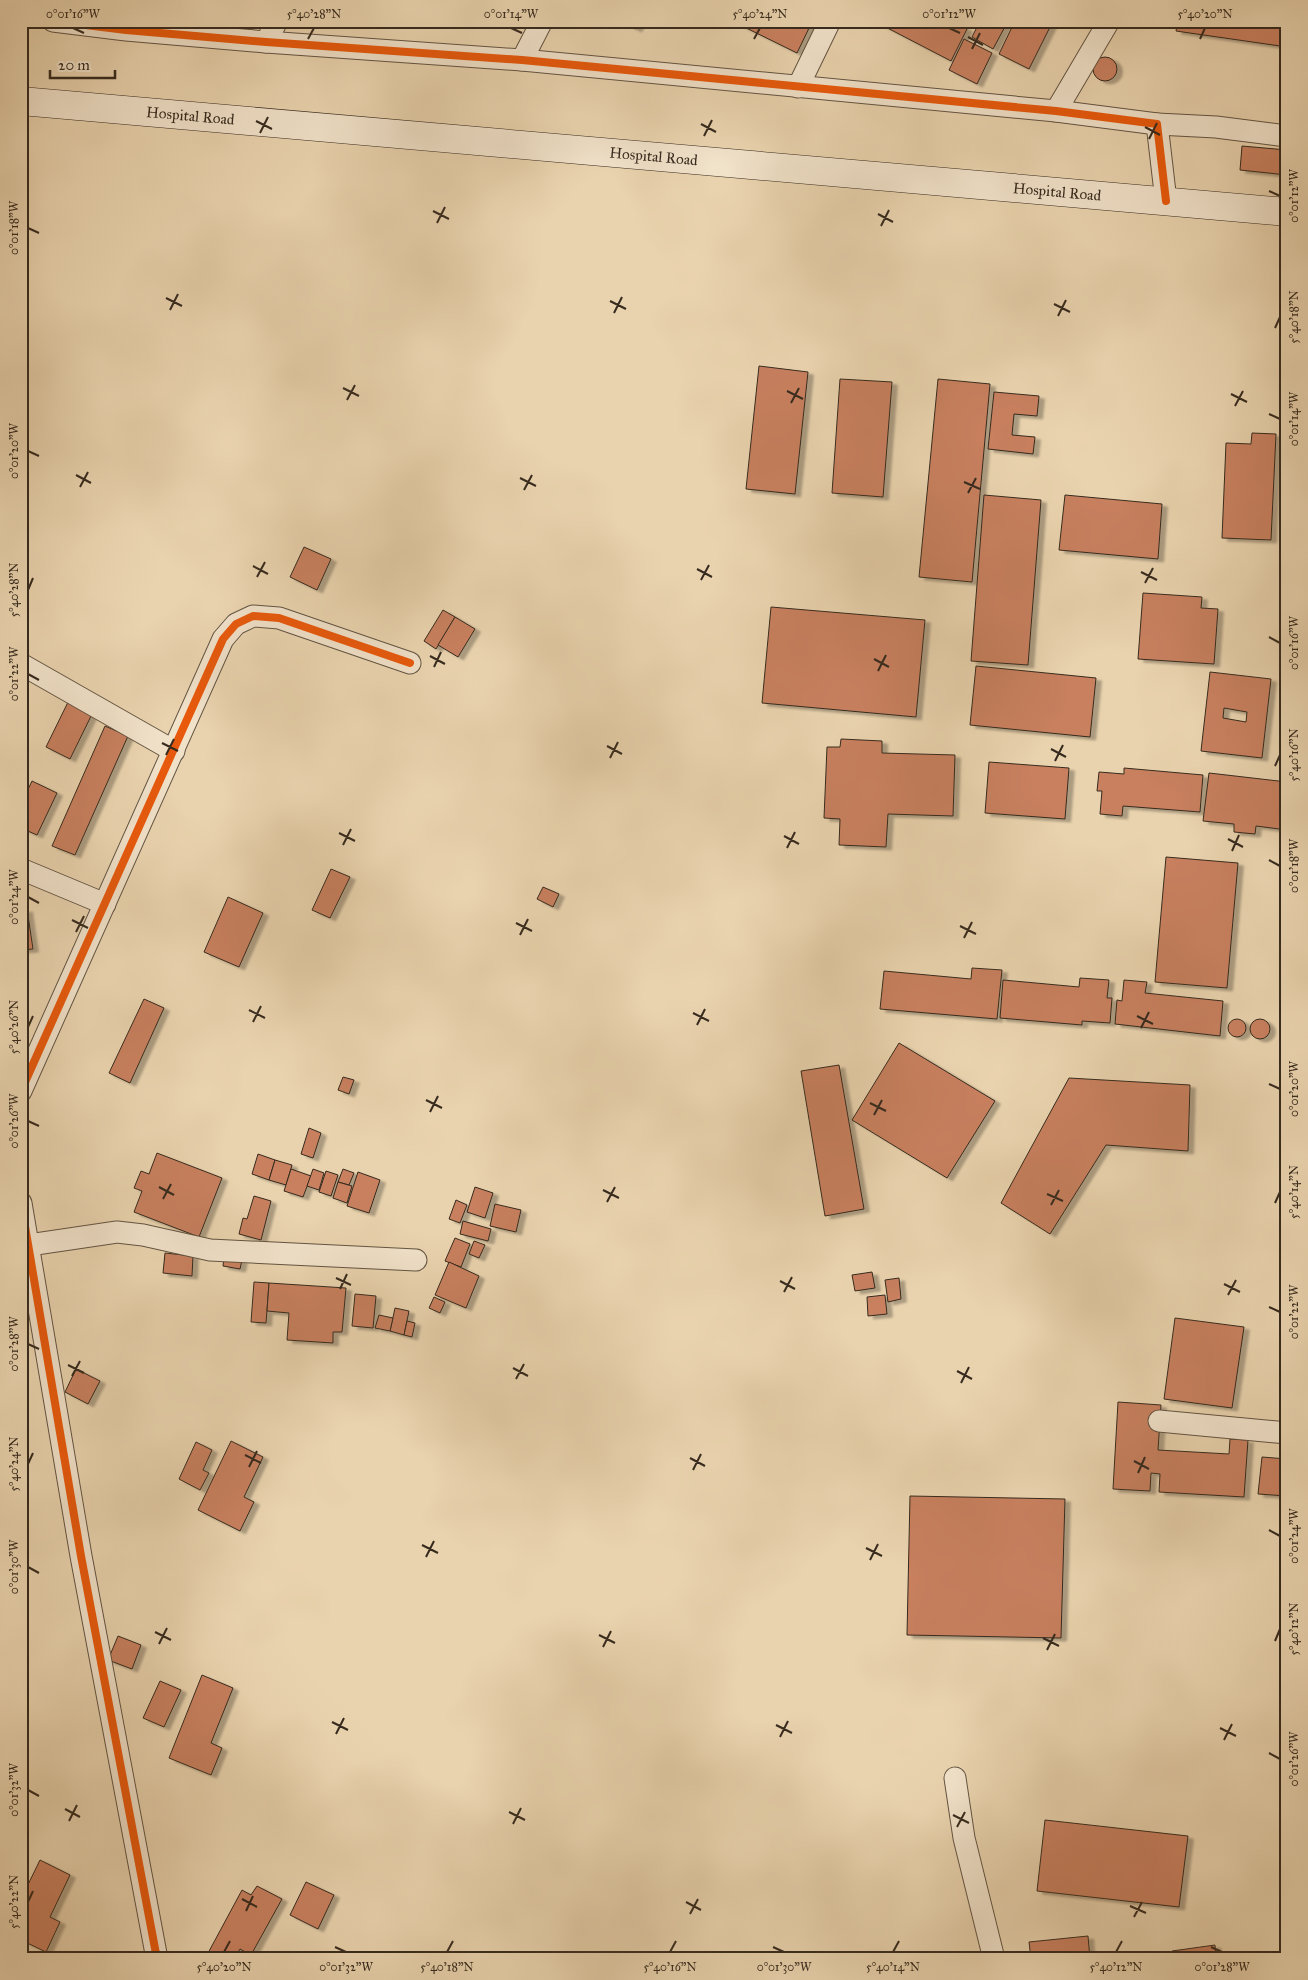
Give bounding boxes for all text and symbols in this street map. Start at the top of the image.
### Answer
text: 0°01'16"W [46,7,100,21]
text: 5°40'28"N [287,7,341,21]
text: 0°01'14"W [484,7,539,21]
text: 5°40'24"N [733,7,787,21]
text: 0°01'12"W [922,7,976,21]
text: 5°40'20"N [1177,7,1233,21]
scale bar [50,48,115,80]
text: 20 m [58,56,90,74]
street label: Hospital Road [145,103,236,129]
street label: Hospital Road [609,144,699,169]
text: 0°01'12"W [1287,169,1301,223]
street label: Hospital Road [1012,179,1102,205]
text: 0°01'18"W [7,200,21,255]
text: 5°40'18"N [1287,290,1301,344]
text: 0°01'14"W [1287,391,1301,446]
text: 0°01'20"W [7,422,21,479]
text: 5°40'28"N [7,563,21,617]
text: 0°01'16"W [1287,616,1301,670]
text: 0°01'22"W [7,646,21,701]
text: 5°40'16"N [1287,728,1301,782]
text: 0°01'18"W [1287,838,1301,893]
text: 0°01'24"W [7,869,21,925]
text: 5°40'26"N [7,1000,21,1054]
text: 0°01'20"W [1287,1060,1301,1117]
text: 0°01'26"W [7,1093,21,1148]
text: 5°40'14"N [1287,1165,1301,1219]
text: 0°01'22"W [1287,1284,1301,1339]
text: 0°01'28"W [7,1316,21,1372]
text: 5°40'24"N [7,1437,21,1491]
text: 0°01'24"W [1287,1508,1301,1564]
text: 0°01'30"W [7,1539,21,1594]
text: 5°40'12"N [1287,1602,1301,1656]
text: 0°01'26"W [1287,1731,1301,1786]
text: 0°01'32"W [7,1763,21,1817]
text: 5°40'22"N [7,1875,21,1929]
text: 5°40'20"N [196,1960,252,1974]
text: 0°01'32"W [319,1960,373,1974]
text: 5°40'18"N [420,1960,474,1974]
text: 5°40'16"N [643,1960,697,1974]
text: 0°01'30"W [757,1960,812,1974]
text: 5°40'14"N [866,1960,920,1974]
text: 5°40'12"N [1089,1960,1143,1974]
text: 0°01'28"W [1194,1960,1250,1974]

